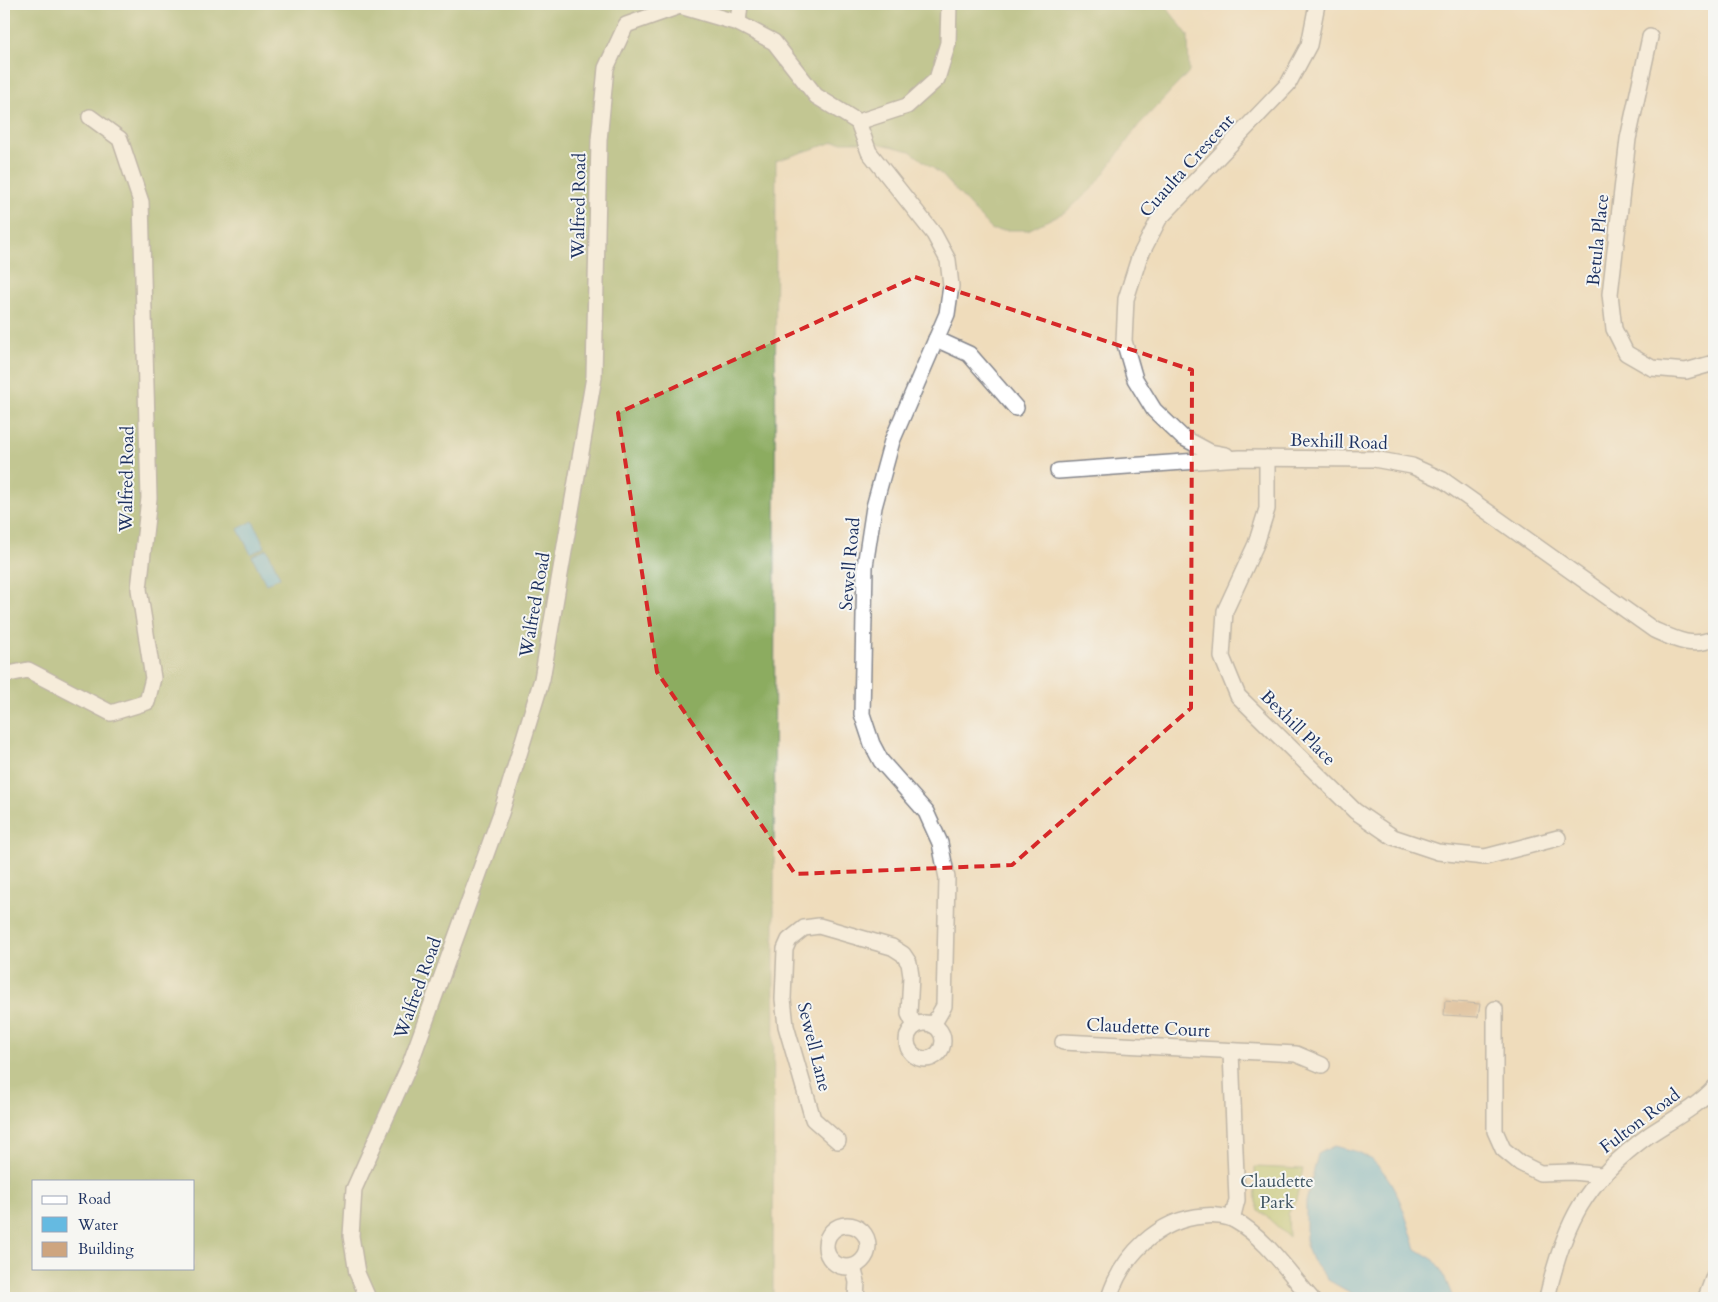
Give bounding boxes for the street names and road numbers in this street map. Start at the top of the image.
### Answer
street label: Cuaulta Crescent [1134,109,1240,223]
street label: Walfred Road [566,152,592,260]
street label: Betula Place [1581,193,1615,287]
street label: Walfred Road [114,425,140,533]
street label: Bexhill Road [1290,428,1389,456]
street label: Sewell Road [833,516,867,612]
street label: Walfred Road [513,550,557,661]
street label: Bexhill Place [1255,685,1341,771]
street label: Walfred Road [388,933,448,1043]
street label: Sewell Lane [791,1000,837,1094]
street label: Claudette Court [1086,1012,1211,1044]
street label: Fulton Road [1595,1082,1686,1159]

